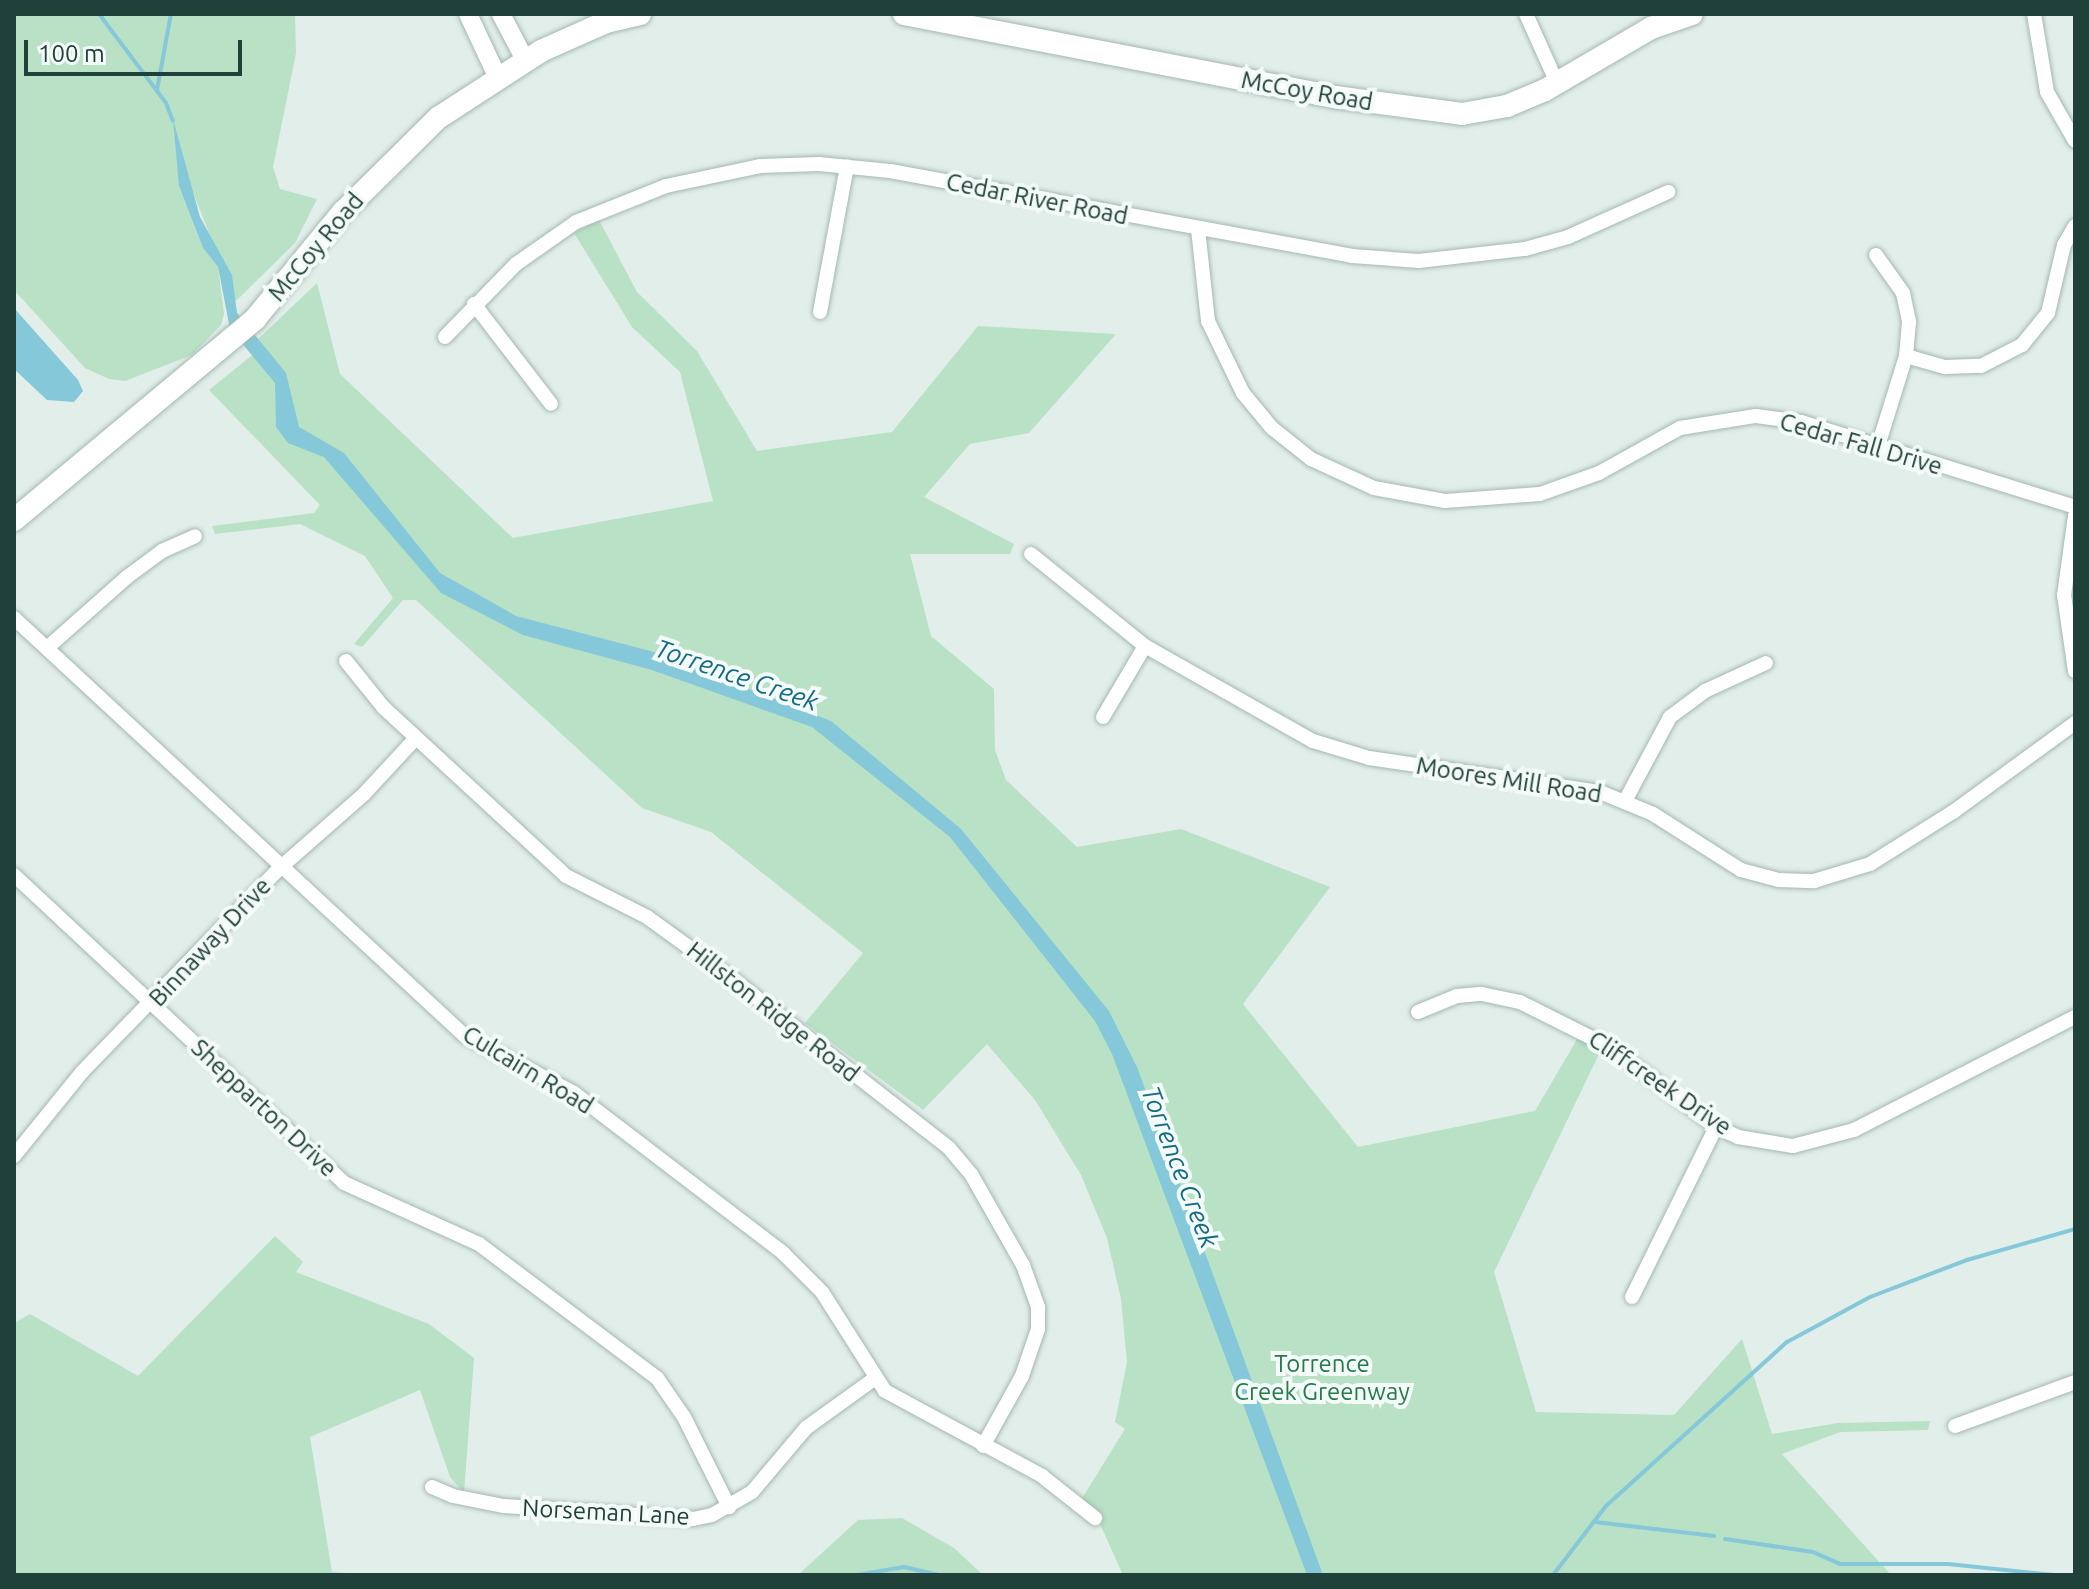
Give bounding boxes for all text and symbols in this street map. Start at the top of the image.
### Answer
scale bar [28,24,246,74]
text: 100 m [38,40,105,67]
street label: McCoy Road [1239,65,1375,117]
street label: Cedar River Road [944,167,1130,231]
street label: McCoy Road [262,187,370,307]
street label: Cedar Fall Drive [1776,407,1946,481]
water label: Torrence Creek [651,632,823,718]
street label: Moores Mill Road [1414,751,1604,809]
street label: Binnaway Drive [143,872,277,1012]
street label: Hillston Ridge Road [681,936,865,1088]
street label: Culcairn Road [457,1020,599,1120]
street label: Cliffcreek Drive [1583,1025,1737,1141]
street label: Shepparton Drive [185,1033,343,1183]
water label: Torrence Creek [1135,1082,1225,1252]
park label: Torrence Creek Greenway [1234,1350,1410,1406]
street label: Norseman Lane [522,1493,690,1531]

